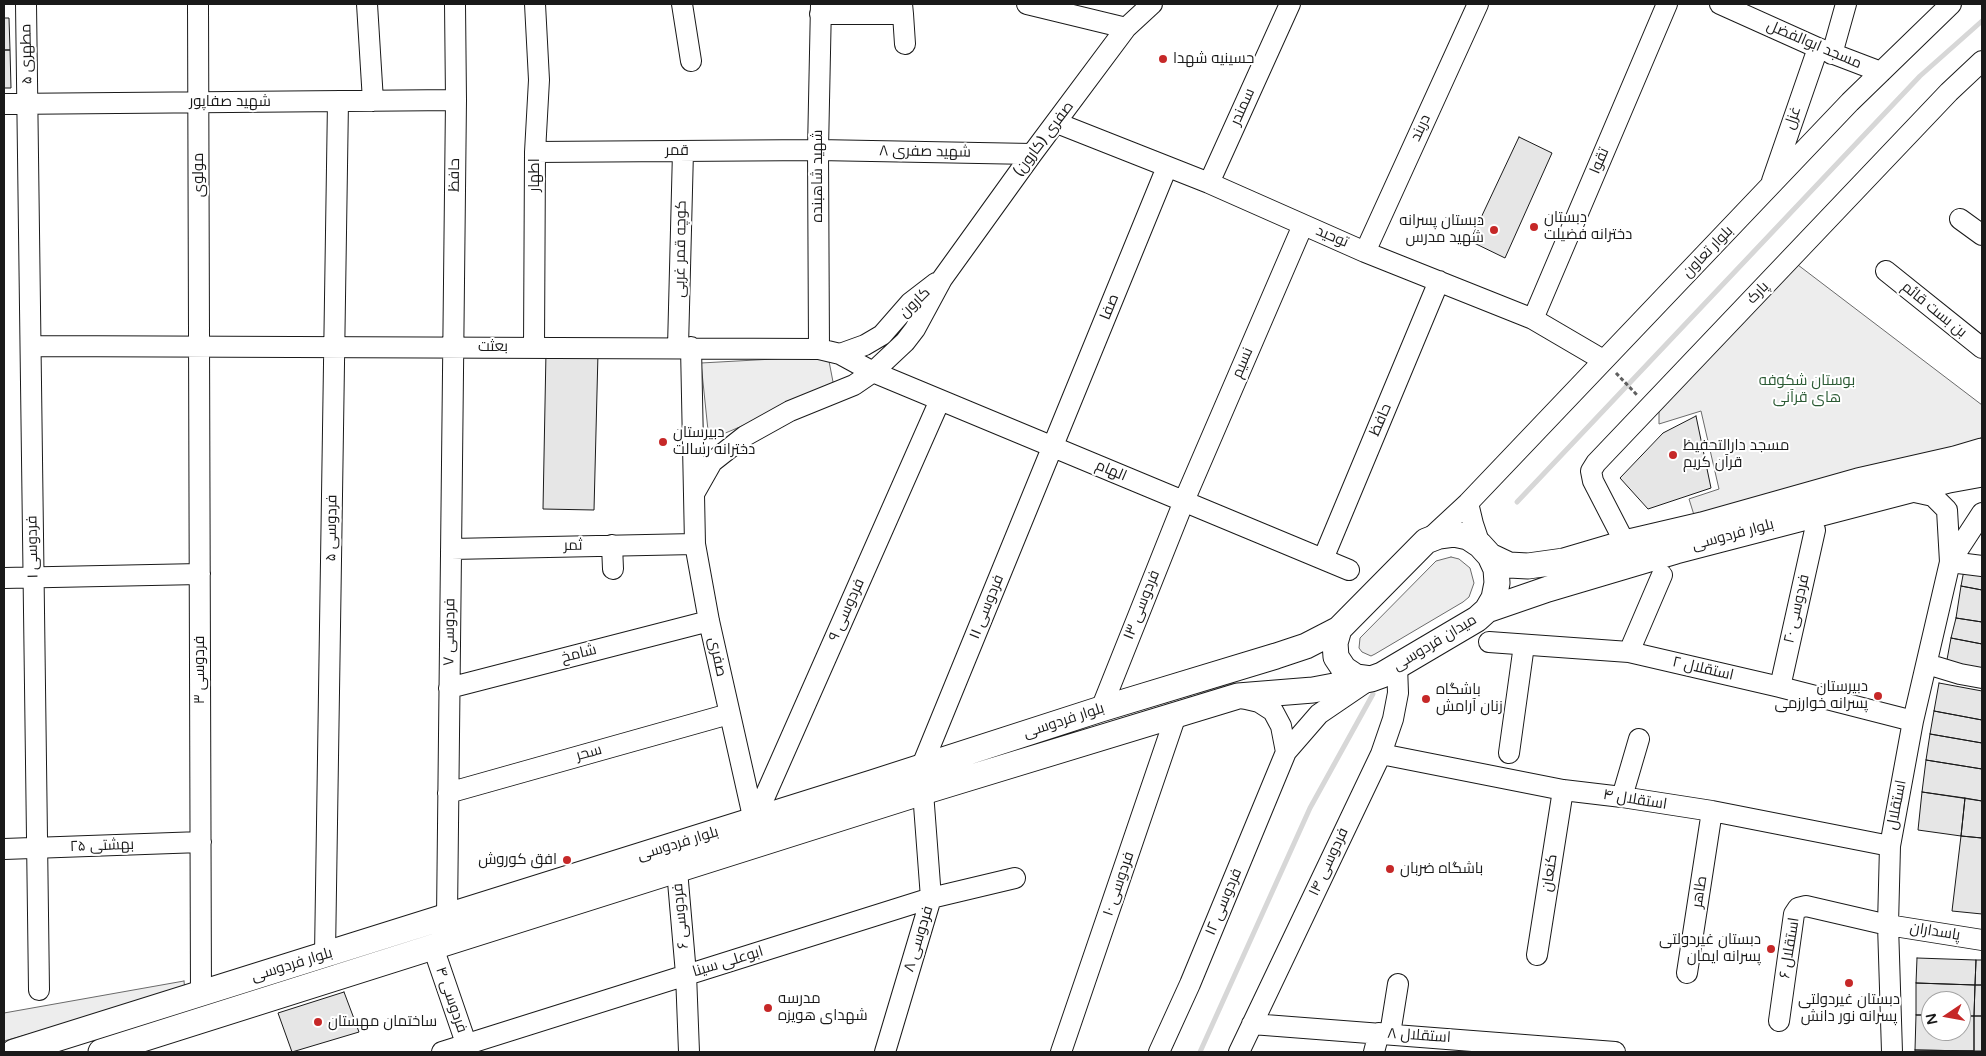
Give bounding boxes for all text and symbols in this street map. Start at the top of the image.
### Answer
street label: مسجد ابوالفضل [1764,17,1864,73]
street label: مطهری ۵ [17,23,37,85]
place label: حسینیه شهدا [1173,50,1254,68]
marker: حسینیه شهدا [1157,53,1169,65]
street label: سمندر [1227,86,1259,128]
street label: شهید صفاپور [189,93,271,111]
street label: صفری (کارون) [1010,98,1078,180]
street label: غزل [1781,104,1805,132]
street label: دربند [1407,112,1435,144]
street label: شهید شاهبنده [809,129,827,223]
street label: قمر [665,142,689,160]
street label: شهید صفری ۸ [879,142,971,162]
street label: تقوا [1587,145,1613,177]
street label: مولوی [190,153,208,197]
street label: حافظ [446,158,464,192]
street label: اطهار [526,158,544,192]
street label: کوچه قمر غربی [671,200,691,298]
place label: دبستان دخترانه فضیلت [1544,209,1632,244]
place label: دبستان پسرانه شهید مدرس [1399,212,1484,247]
marker: دبستان دخترانه فضیلت [1528,221,1540,233]
street label: توحید [1313,222,1351,252]
street label: بلوار تعاون [1679,222,1737,282]
marker: دبستان پسرانه شهید مدرس [1488,224,1500,236]
street label: پارک [1743,278,1773,308]
street label: بن بست قائم [1898,278,1970,342]
street label: کارون [896,284,934,322]
street label: صفا [1097,291,1123,323]
street label: بعثت [478,338,508,356]
street label: نسیم [1229,345,1257,381]
park label: بوستان شکوفه های قرآنی [1759,372,1855,407]
street label: حافظ [1366,401,1396,439]
place label: دبیرستان دخترانه رسالت [673,424,755,459]
marker: دبیرستان دخترانه رسالت [657,436,669,448]
place label: مسجد دارالتحفیظ قرآن کریم [1683,437,1789,472]
marker: مسجد دارالتحفیظ قرآن کریم [1667,449,1679,461]
street label: الهام [1093,456,1129,486]
street label: فردوسی ۵ [322,494,342,562]
street label: فردوسی ۱ [23,515,43,579]
street label: بلوار فردوسی [1690,515,1776,555]
street label: ثمر [564,537,582,555]
street label: فردوسی ۱۳ [1120,568,1164,642]
street label: فردوسی ۱۱ [966,572,1008,642]
street label: فردوسی ۲۰ [1780,573,1814,645]
street label: فردوسی ۹ [825,576,869,644]
street label: فردوسی ۷ [440,598,460,666]
street label: میدان فردوسی [1390,611,1480,675]
street label: فردوسی ۳ [191,636,209,704]
street label: صفری [704,636,730,678]
street label: شامخ [559,641,599,667]
street label: استقلال ۲ [1671,653,1735,685]
place label: دبیرستان پسرانه خوارزمی [1774,678,1868,713]
place label: باشگاه زنان آرامش [1436,681,1503,716]
marker: دبیرستان پسرانه خوارزمی [1872,690,1884,702]
marker: باشگاه زنان آرامش [1420,693,1432,705]
street label: بلوار فردوسی [1021,699,1107,743]
street label: سحر [574,741,604,765]
street label: استقلال [1883,779,1911,831]
street label: استقلال ۴ [1602,786,1668,814]
street label: بلوار فردوسی [635,823,721,865]
street label: فردوسی ۱۴ [1305,825,1353,899]
street label: بهشتی ۲۵ [69,836,135,856]
street label: فردوسی ۱۰ [1100,849,1138,919]
place label: افق کوروش [478,851,557,869]
street label: کنعان [1538,853,1562,893]
marker: افق کوروش [561,854,573,866]
place label: باشگاه ضربان [1400,860,1483,878]
marker: باشگاه ضربان [1384,863,1396,875]
street label: فردوسی ۱۲ [1202,866,1246,938]
street label: طاهر [1689,875,1711,909]
street label: فردوسی ۶ [669,882,693,950]
street label: فردوسی ۸ [900,904,938,974]
street label: استقلال ۶ [1776,916,1804,980]
street label: پاسداران [1908,919,1962,945]
place label: دبستان غیردولتی پسرانه ایمان [1659,931,1761,966]
street label: ابوعلی سینا [690,943,766,981]
marker: دبستان غیردولتی پسرانه ایمان [1765,943,1777,955]
street label: بلوار فردوسی [249,944,335,986]
street label: فردوسی ۴ [431,965,471,1035]
marker: دبستان غیردولتی پسرانه نور دانش [1843,977,1855,989]
place label: مدرسه شهدای هویزه [778,990,868,1025]
place label: دبستان غیردولتی پسرانه نور دانش [1798,991,1900,1026]
north arrow [1921,991,1971,1041]
marker: مدرسه شهدای هویزه [762,1002,774,1014]
text: N [1922,1012,1941,1026]
place label: ساختمان مهستان [328,1013,437,1031]
marker: ساختمان مهستان [312,1016,324,1028]
street label: استقلال ۸ [1387,1025,1451,1047]

